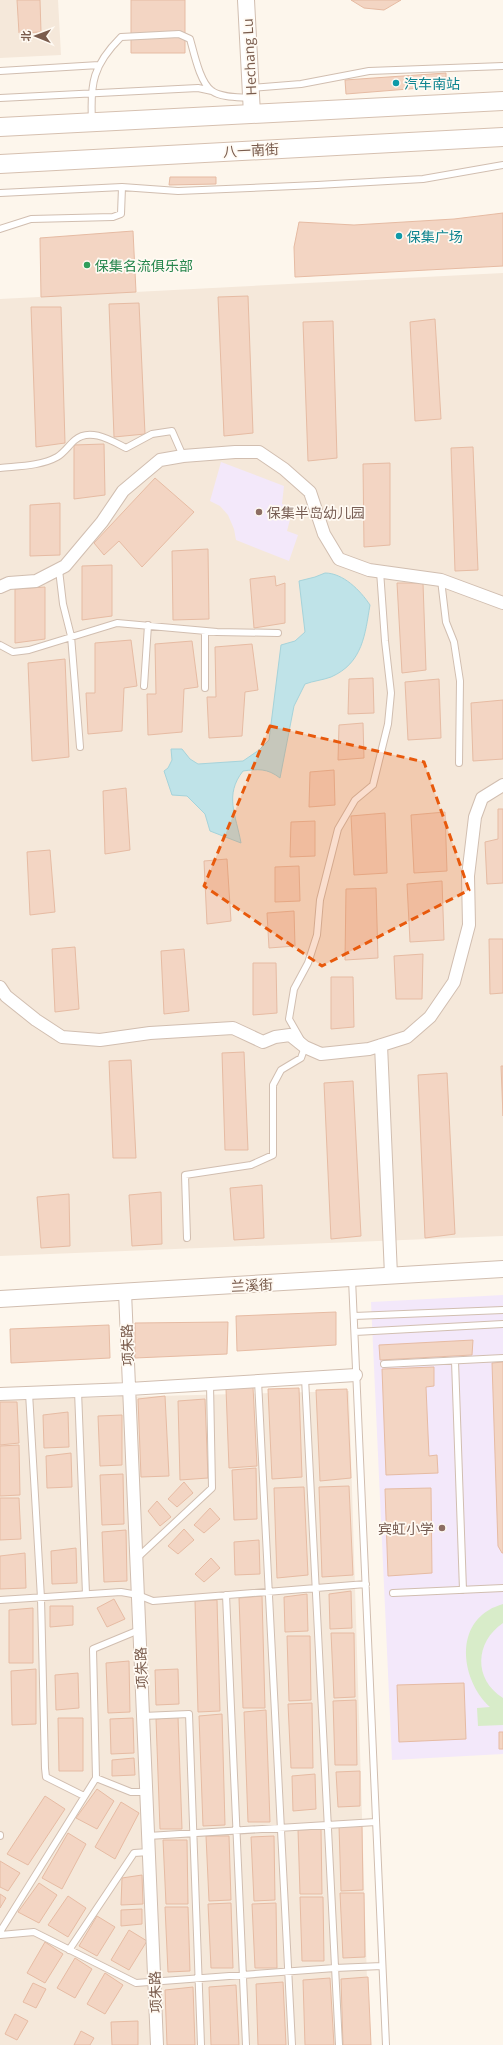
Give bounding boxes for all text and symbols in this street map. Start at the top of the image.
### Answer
north arrow [16,16,56,56]
street label: Hechang Lu [237,18,261,96]
text: 北 [18,30,33,41]
place label: 汽车南站 [404,74,460,93]
marker: 汽车南站 [391,78,401,88]
street label: 八一南街 [223,139,279,161]
place label: 保集广场 [407,227,463,246]
marker: 保集广场 [394,231,404,241]
place label: 保集名流俱乐部 [95,256,193,275]
marker: 保集名流俱乐部 [82,260,92,270]
place label: 保集半岛幼儿园 [267,503,365,522]
marker: 保集半岛幼儿园 [254,507,264,517]
street label: 兰溪街 [231,1274,273,1296]
street label: 项朱路 [117,1324,137,1366]
place label: 宾虹小学 [378,1519,434,1538]
marker: 宾虹小学 [437,1523,447,1533]
street label: 项朱路 [130,1647,152,1689]
street label: 项朱路 [145,1971,165,2013]

